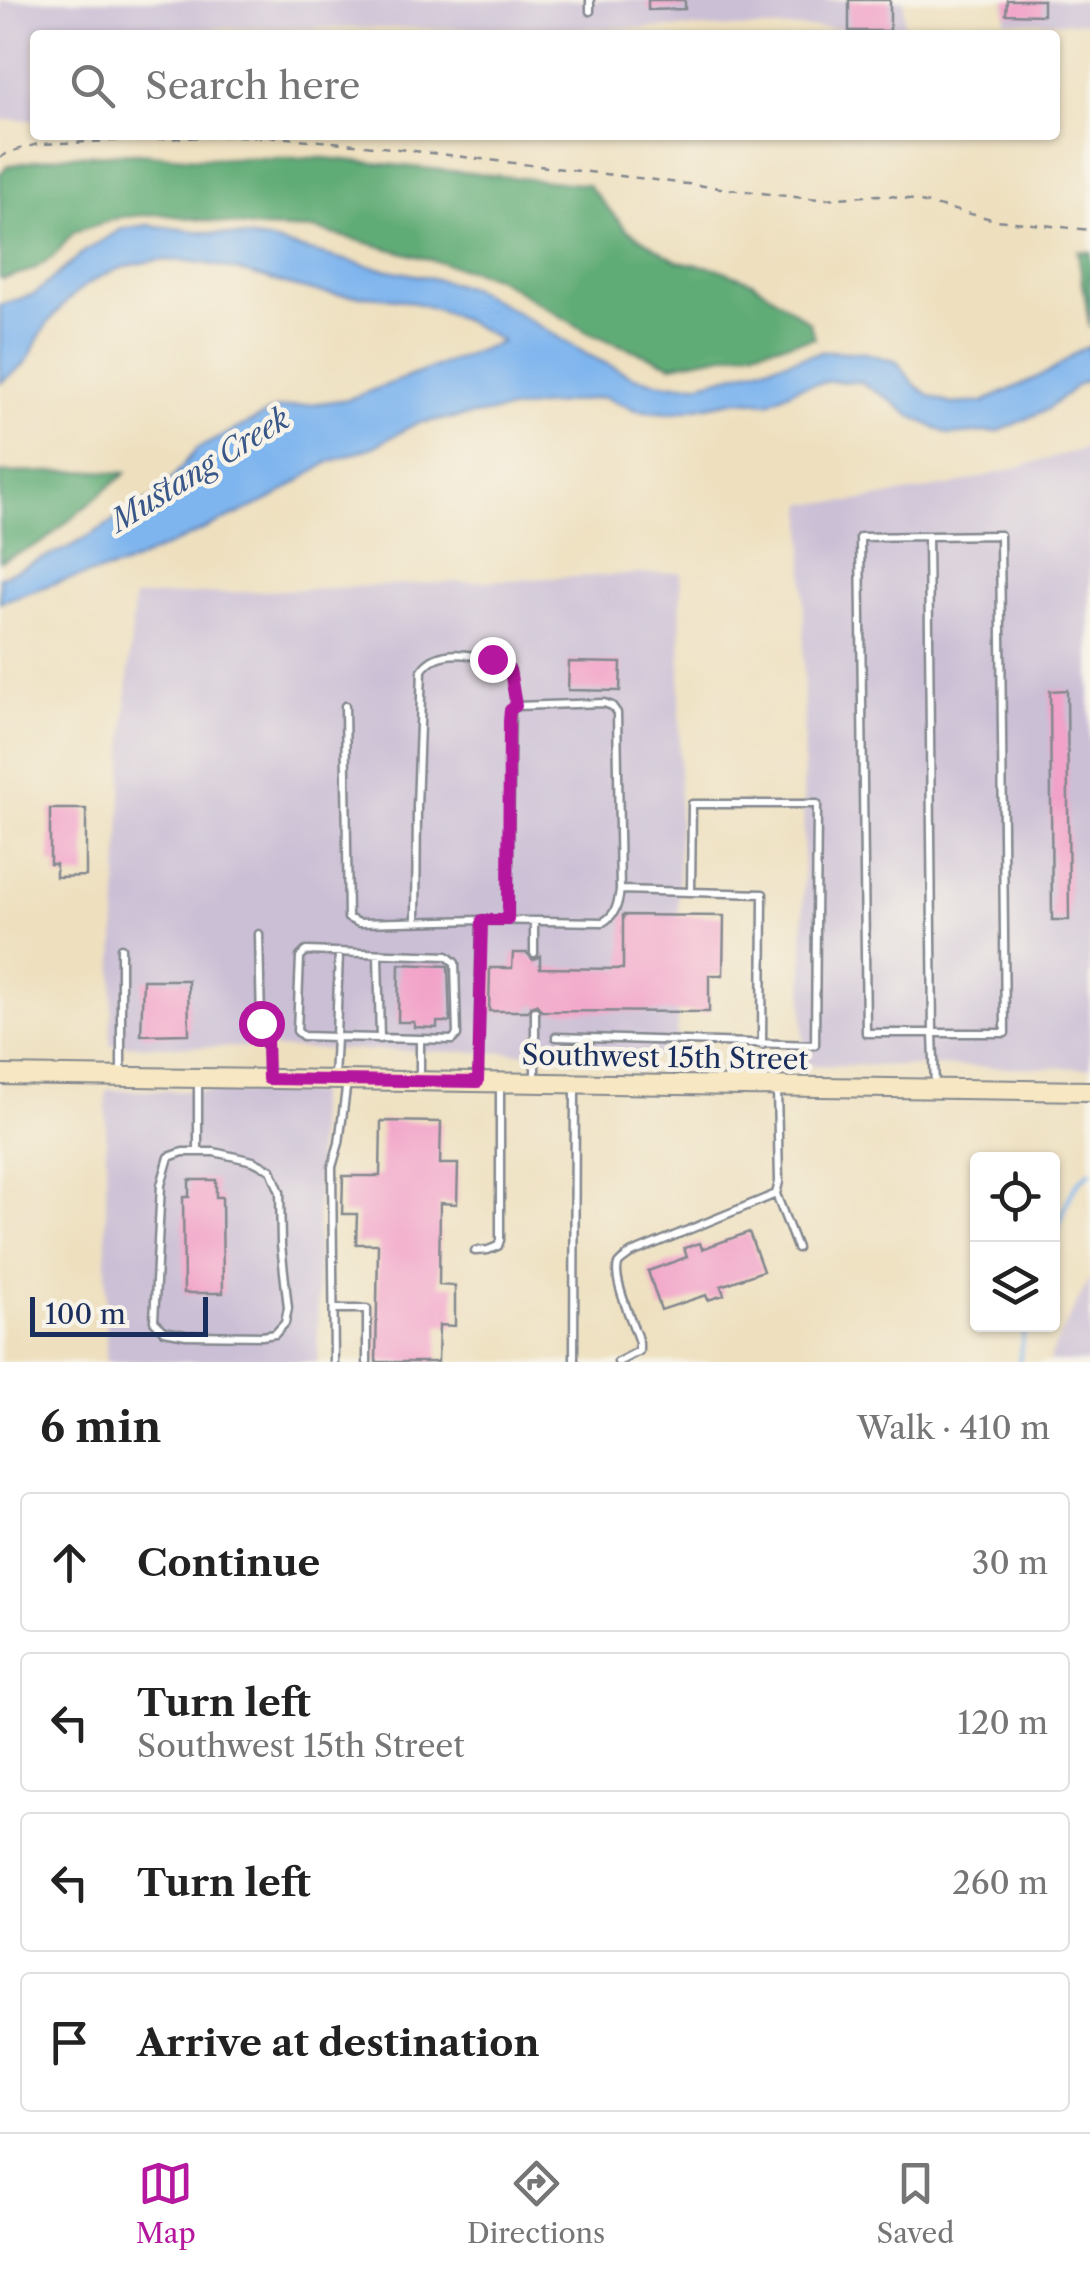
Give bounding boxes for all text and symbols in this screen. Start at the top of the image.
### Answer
search box [30,30,1060,140]
icon: search [65,58,120,113]
text: Search here [145,62,360,109]
water label: Mustang Creek [101,400,296,541]
route end [470,637,516,683]
route start [239,1001,285,1047]
street label: Southwest 15th Street [521,1038,809,1077]
map controls [970,1152,1060,1332]
button: locate [970,1152,1060,1242]
button: layers [970,1242,1060,1332]
scale bar [30,1292,208,1336]
text: 100 m [45,1297,126,1331]
text: 6 min [40,1401,161,1453]
text: Walk · 410 m [857,1408,1050,1447]
icon: ahead [42,1535,97,1590]
text: Continue [137,1539,320,1586]
text: 30 m [972,1543,1048,1582]
text: Turn left [137,1679,311,1726]
icon: left [42,1695,97,1750]
text: 120 m [958,1703,1048,1742]
text: Southwest 15th Street [137,1726,465,1765]
icon: left [42,1855,97,1910]
text: Turn left [137,1859,311,1906]
text: 260 m [952,1863,1048,1902]
icon: arrive [42,2015,97,2070]
text: Arrive at destination [137,2019,540,2066]
tab: Map [136,2156,196,2250]
tab: Directions [467,2156,605,2250]
tab: Saved [877,2156,954,2250]

